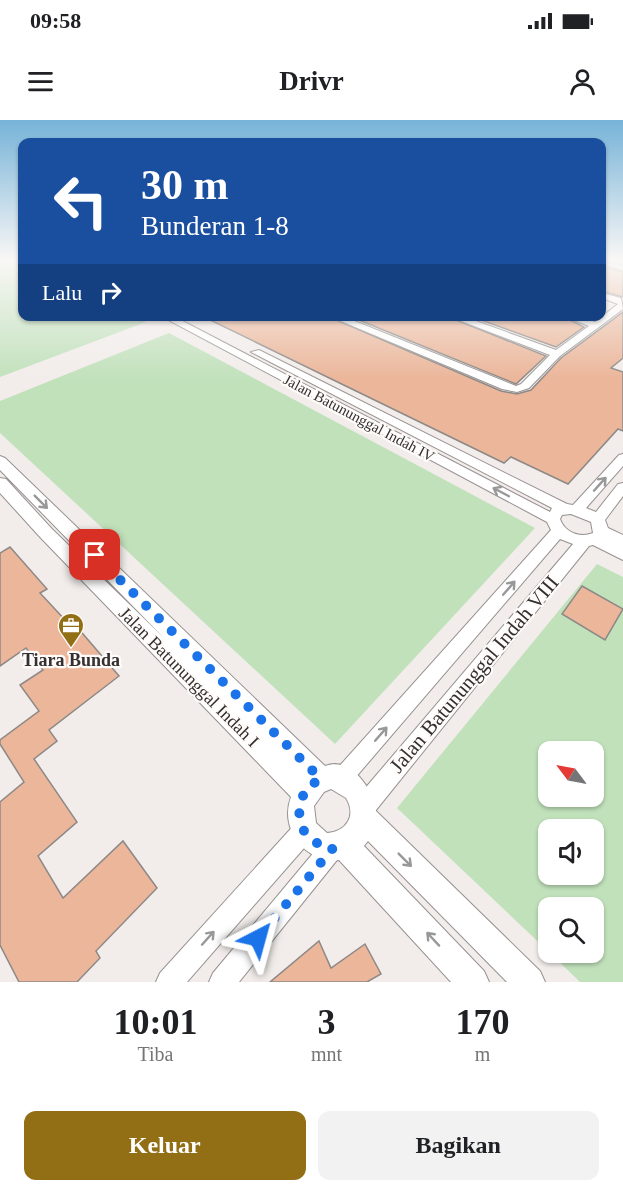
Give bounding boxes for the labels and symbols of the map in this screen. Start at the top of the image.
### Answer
street label: Jalan Batununggal Indah IV [281,371,437,465]
one-way arrow [593,477,607,492]
one-way arrow [493,486,511,497]
one-way arrow [34,495,49,510]
pin [69,529,120,580]
street label: Jalan Batununggal Indah VIII [385,571,563,777]
one-way arrow [502,581,516,596]
street label: Jalan Batununggal Indah I [115,603,263,751]
office icon: Tiara Bunda [56,611,86,649]
place label: Tiara Bunda [22,650,120,670]
one-way arrow [374,727,388,742]
north arrow [538,741,604,807]
one-way arrow [398,852,413,867]
position arrow [226,906,290,970]
one-way arrow [201,931,215,946]
one-way arrow [426,932,440,947]

